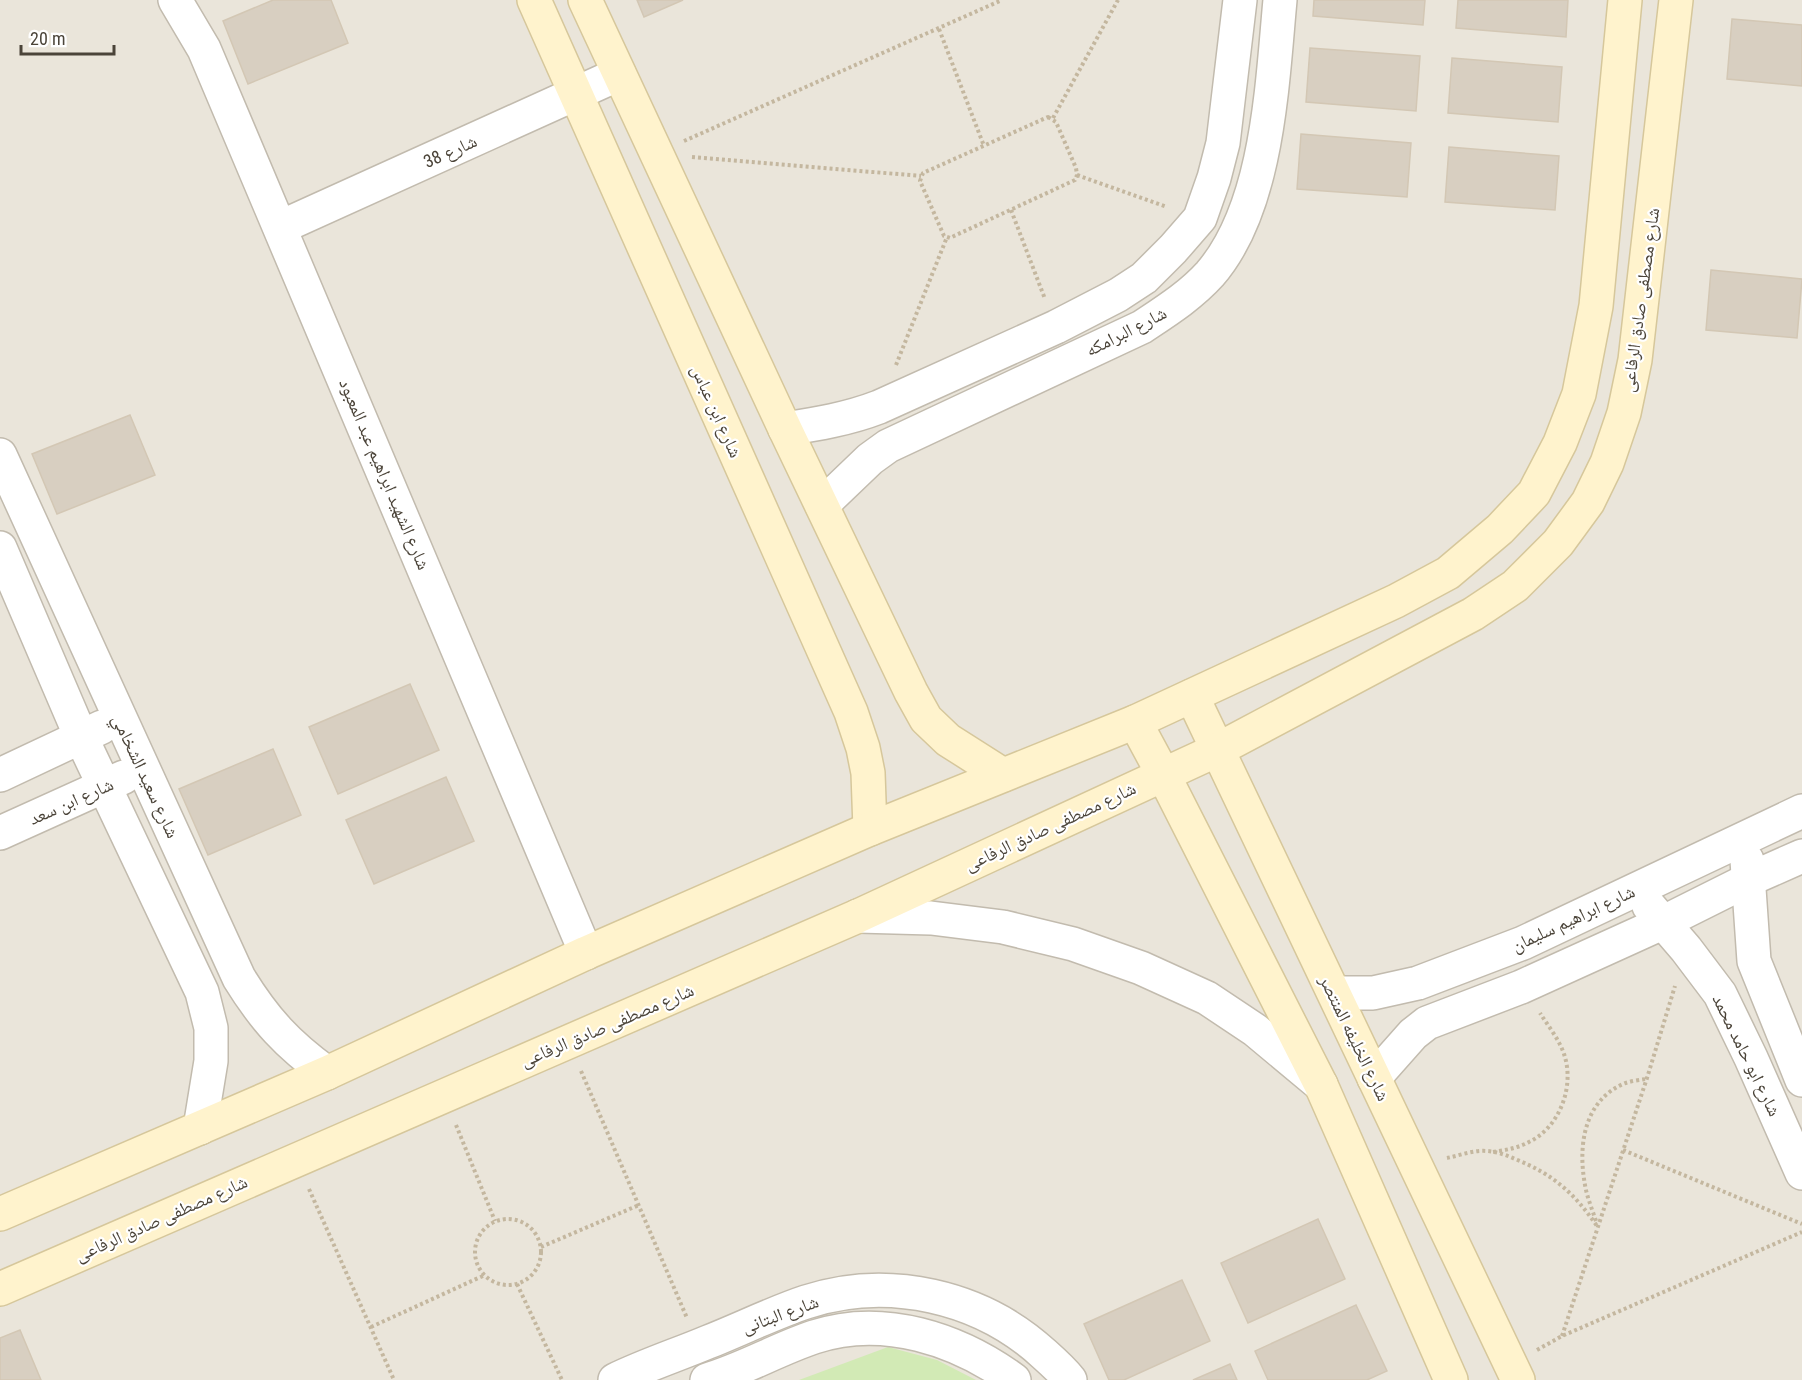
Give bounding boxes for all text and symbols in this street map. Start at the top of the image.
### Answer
scale bar [21,18,114,56]
text: 20 m [30,28,65,49]
street label: شارع 38 [420,130,480,173]
street label: شارع مصطفى صادق الرفاعى [1617,206,1664,394]
street label: شارع البرامكه [1082,302,1170,361]
street label: شارع ابن عباس [686,361,747,461]
street label: شارع الشهيد ابراهيم عبد المعبود [333,375,435,573]
street label: شارع سعيد الشخامي [104,711,184,843]
street label: شارع ابن سعد [26,773,117,830]
street label: شارع مصطفى صادق الرفاعى [961,777,1139,876]
street label: شارع ابراهيم سليمان [1508,880,1639,958]
street label: شارع الخليفه المنتصر [1314,971,1394,1105]
street label: شارع مصطفى صادق الرفاعى [517,979,697,1072]
street label: شارع ابو حامد محمد [1707,991,1786,1120]
street label: شارع مصطفى صادق الرفاعى [72,1171,251,1266]
street label: شارع البتانى [739,1290,822,1338]

